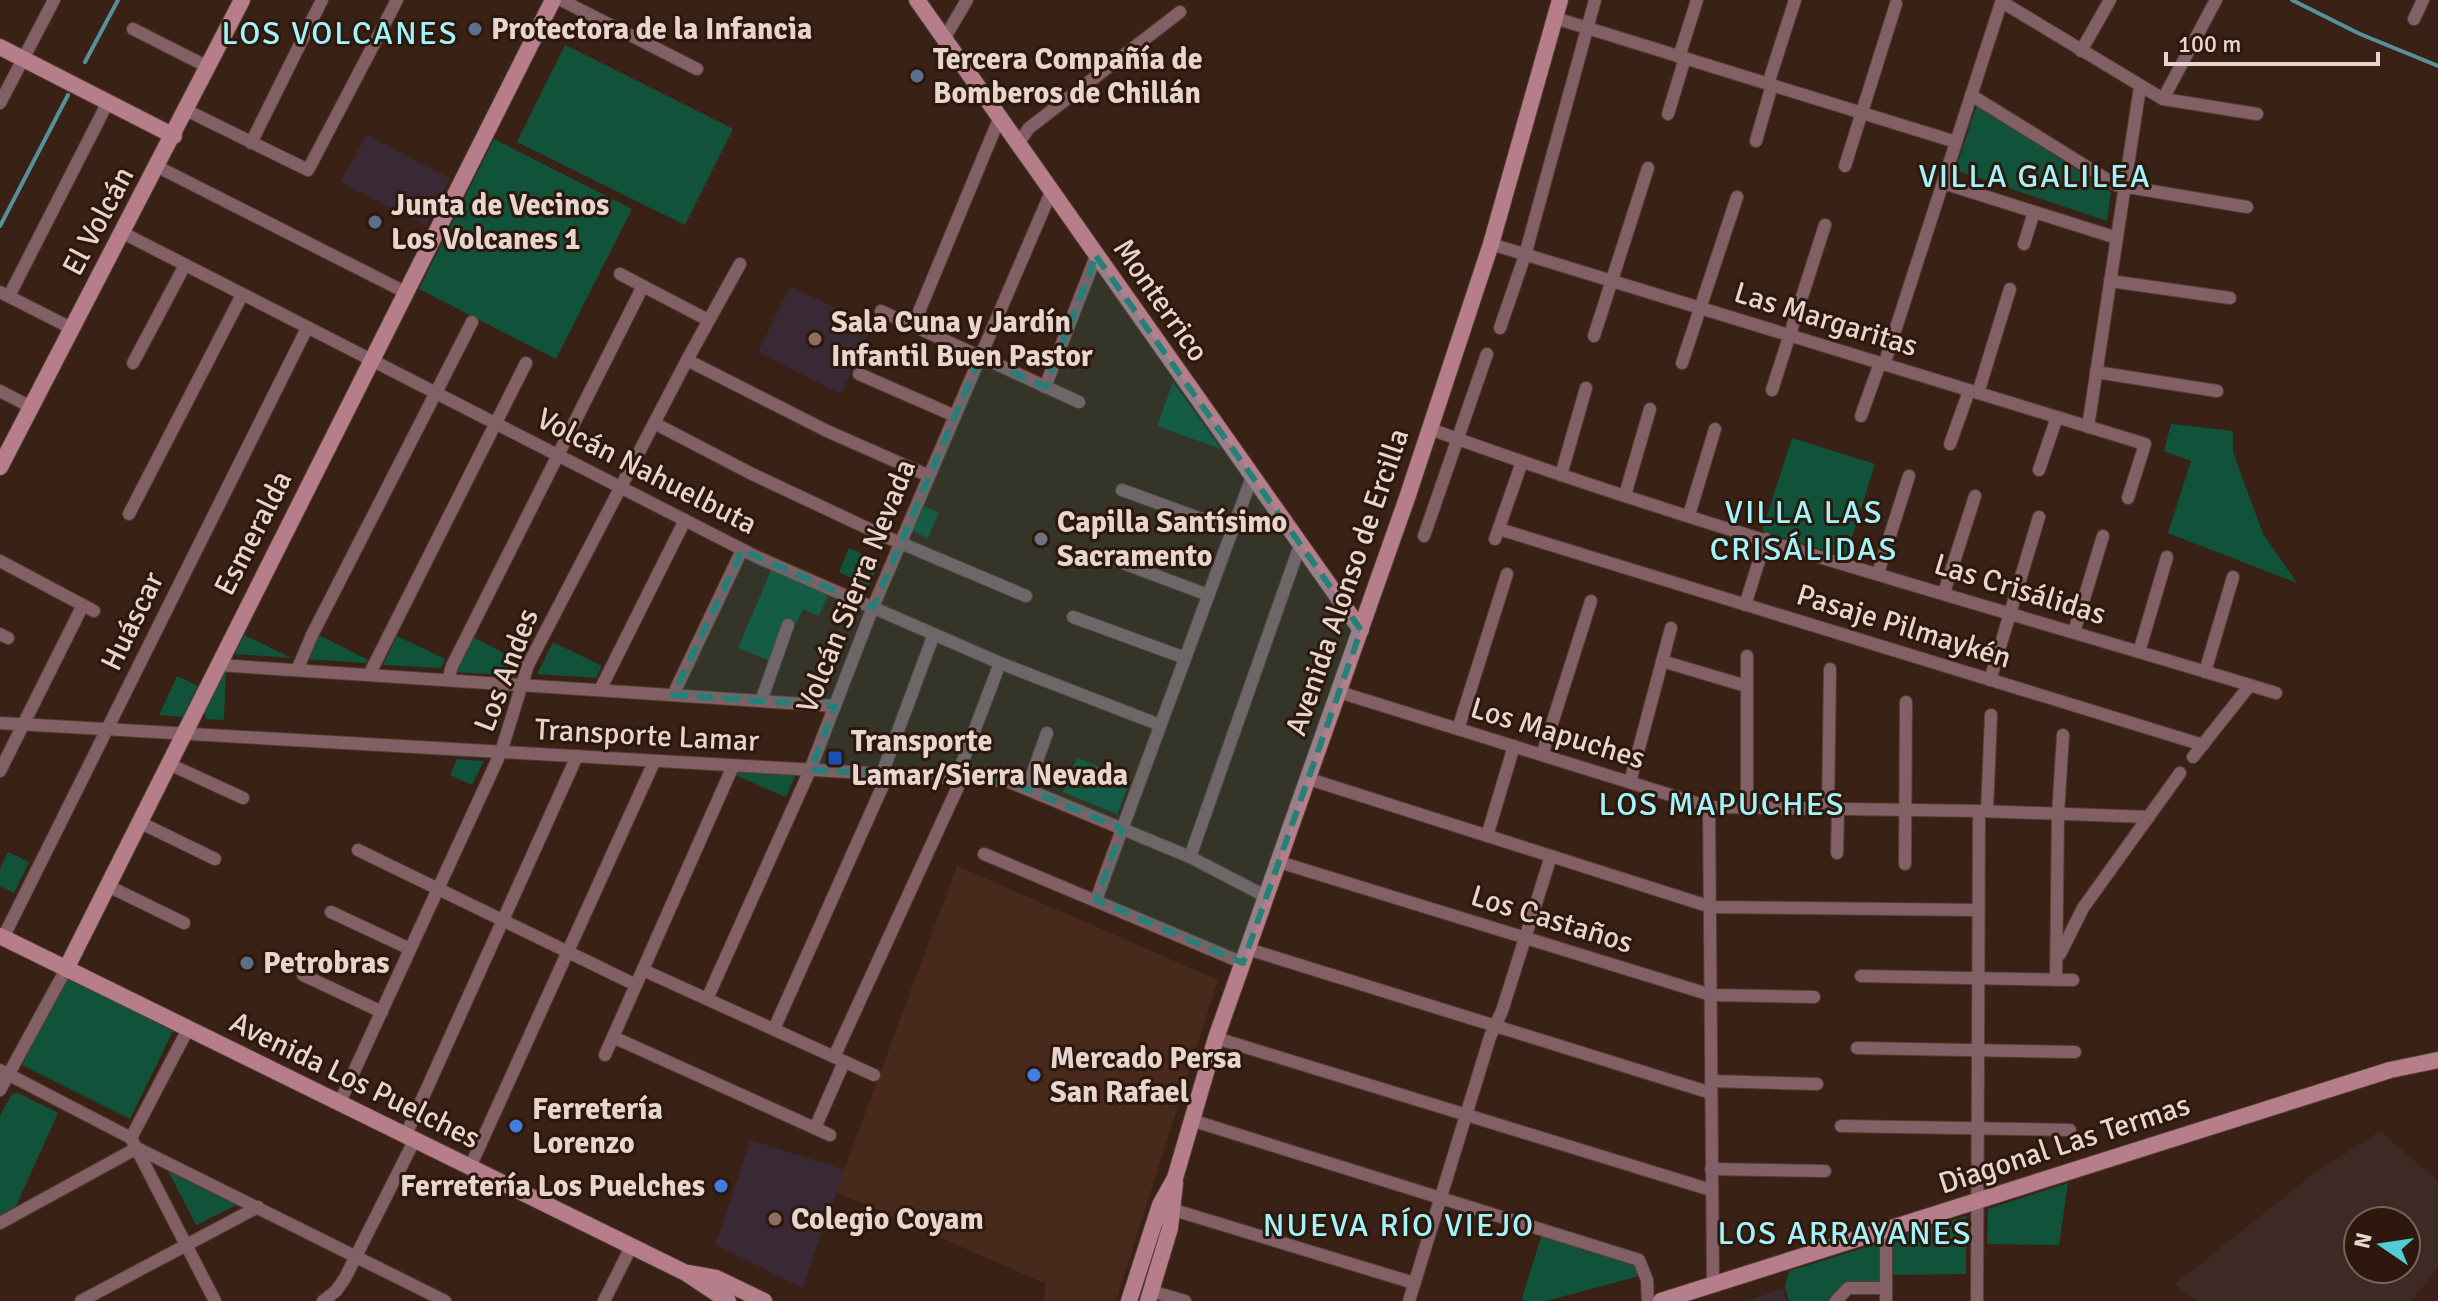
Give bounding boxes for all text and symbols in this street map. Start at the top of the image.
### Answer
place label: Protectora de la Infancia [491,11,812,48]
district label: LOS VOLCANES [221,14,459,53]
scale bar [2166,16,2378,66]
marker: Protectora de la Infancia [466,20,484,38]
text: 100 m [2178,29,2241,59]
place label: Tercera Compañía de Bomberos de Chillán [933,41,1203,112]
marker: Tercera Compañía de Bomberos de Chillán [908,67,926,85]
district label: VILLA GALILEA [1918,157,2152,196]
street label: El Volcán [54,160,142,282]
place label: Junta de Vecinos Los Volcanes 1 [391,187,609,258]
marker: Junta de Vecinos Los Volcanes 1 [366,213,384,231]
street label: Monterrico [1105,232,1216,369]
street label: Las Margaritas [1730,274,1922,365]
place label: Sala Cuna y Jardín Infantil Buen Pastor [831,304,1093,375]
marker: Sala Cuna y Jardín Infantil Buen Pastor [806,330,824,348]
street label: Volcán Nahuelbuta [530,400,763,543]
street label: Avenida Alonso de Ercilla [1278,424,1417,741]
street label: Volcán Sierra Nevada [789,454,924,719]
street label: Esmeralda [206,465,301,602]
district label: VILLA LAS CRISÁLIDAS [1710,493,1898,569]
place label: Capilla Santísimo Sacramento [1057,504,1287,575]
marker: Capilla Santísimo Sacramento [1032,530,1050,548]
street label: Las Crisálidas [1930,546,2110,633]
street label: Huáscar [93,566,172,677]
street label: Pasaje Pilmaykén [1792,576,2016,677]
street label: Los Andes [466,603,547,737]
street label: Los Mapuches [1466,689,1650,778]
street label: Transporte Lamar [534,711,760,760]
place label: Transporte Lamar/Sierra Nevada [851,723,1128,794]
marker: Transporte Lamar/Sierra Nevada [826,749,844,767]
district label: LOS MAPUCHES [1598,785,1846,824]
street label: Los Castaños [1466,877,1637,962]
place label: Petrobras [263,945,390,982]
marker: Petrobras [238,954,256,972]
street label: Avenida Los Puelches [224,1004,486,1157]
place label: Mercado Persa San Rafael [1050,1040,1242,1111]
marker: Mercado Persa San Rafael [1025,1066,1043,1084]
street label: Diagonal Las Termas [1934,1086,2194,1203]
place label: Ferretería Lorenzo [532,1091,663,1162]
marker: Ferretería Lorenzo [507,1117,525,1135]
place label: Ferretería Los Puelches [400,1168,705,1205]
marker: Ferretería Los Puelches [712,1177,730,1195]
place label: Colegio Coyam [791,1201,984,1238]
north arrow [2342,1205,2422,1285]
district label: NUEVA RÍO VIEJO [1263,1206,1535,1245]
marker: Colegio Coyam [766,1210,784,1228]
district label: LOS ARRAYANES [1717,1214,1973,1253]
text: N [2348,1230,2378,1251]

